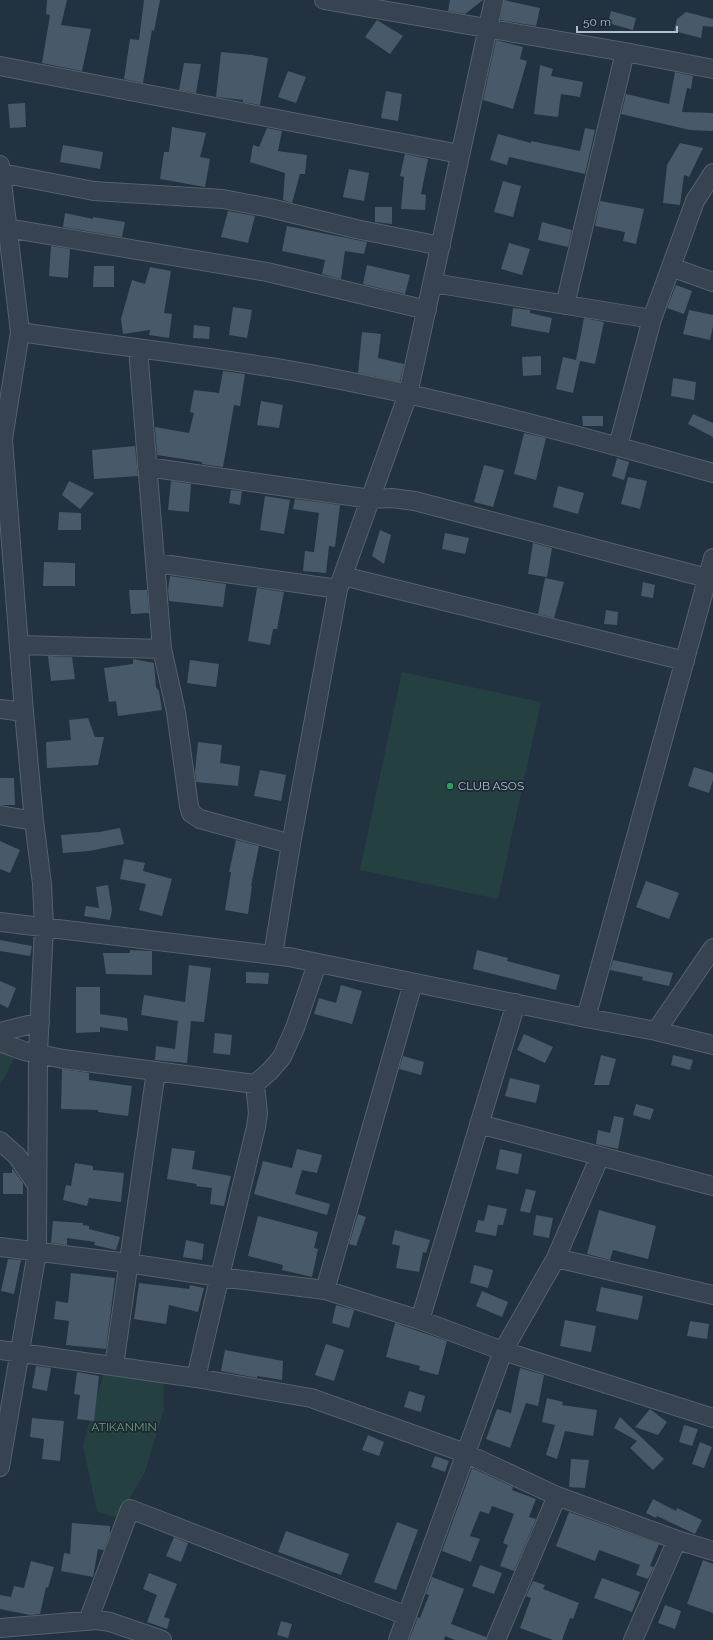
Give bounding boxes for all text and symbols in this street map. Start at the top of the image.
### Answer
scale bar [577,8,677,34]
text: 50 m [583,15,611,29]
place label: CLUB ASOS [458,779,524,793]
marker: CLUB ASOS [445,781,455,791]
park label: ATIKANMIN [91,1420,157,1434]

